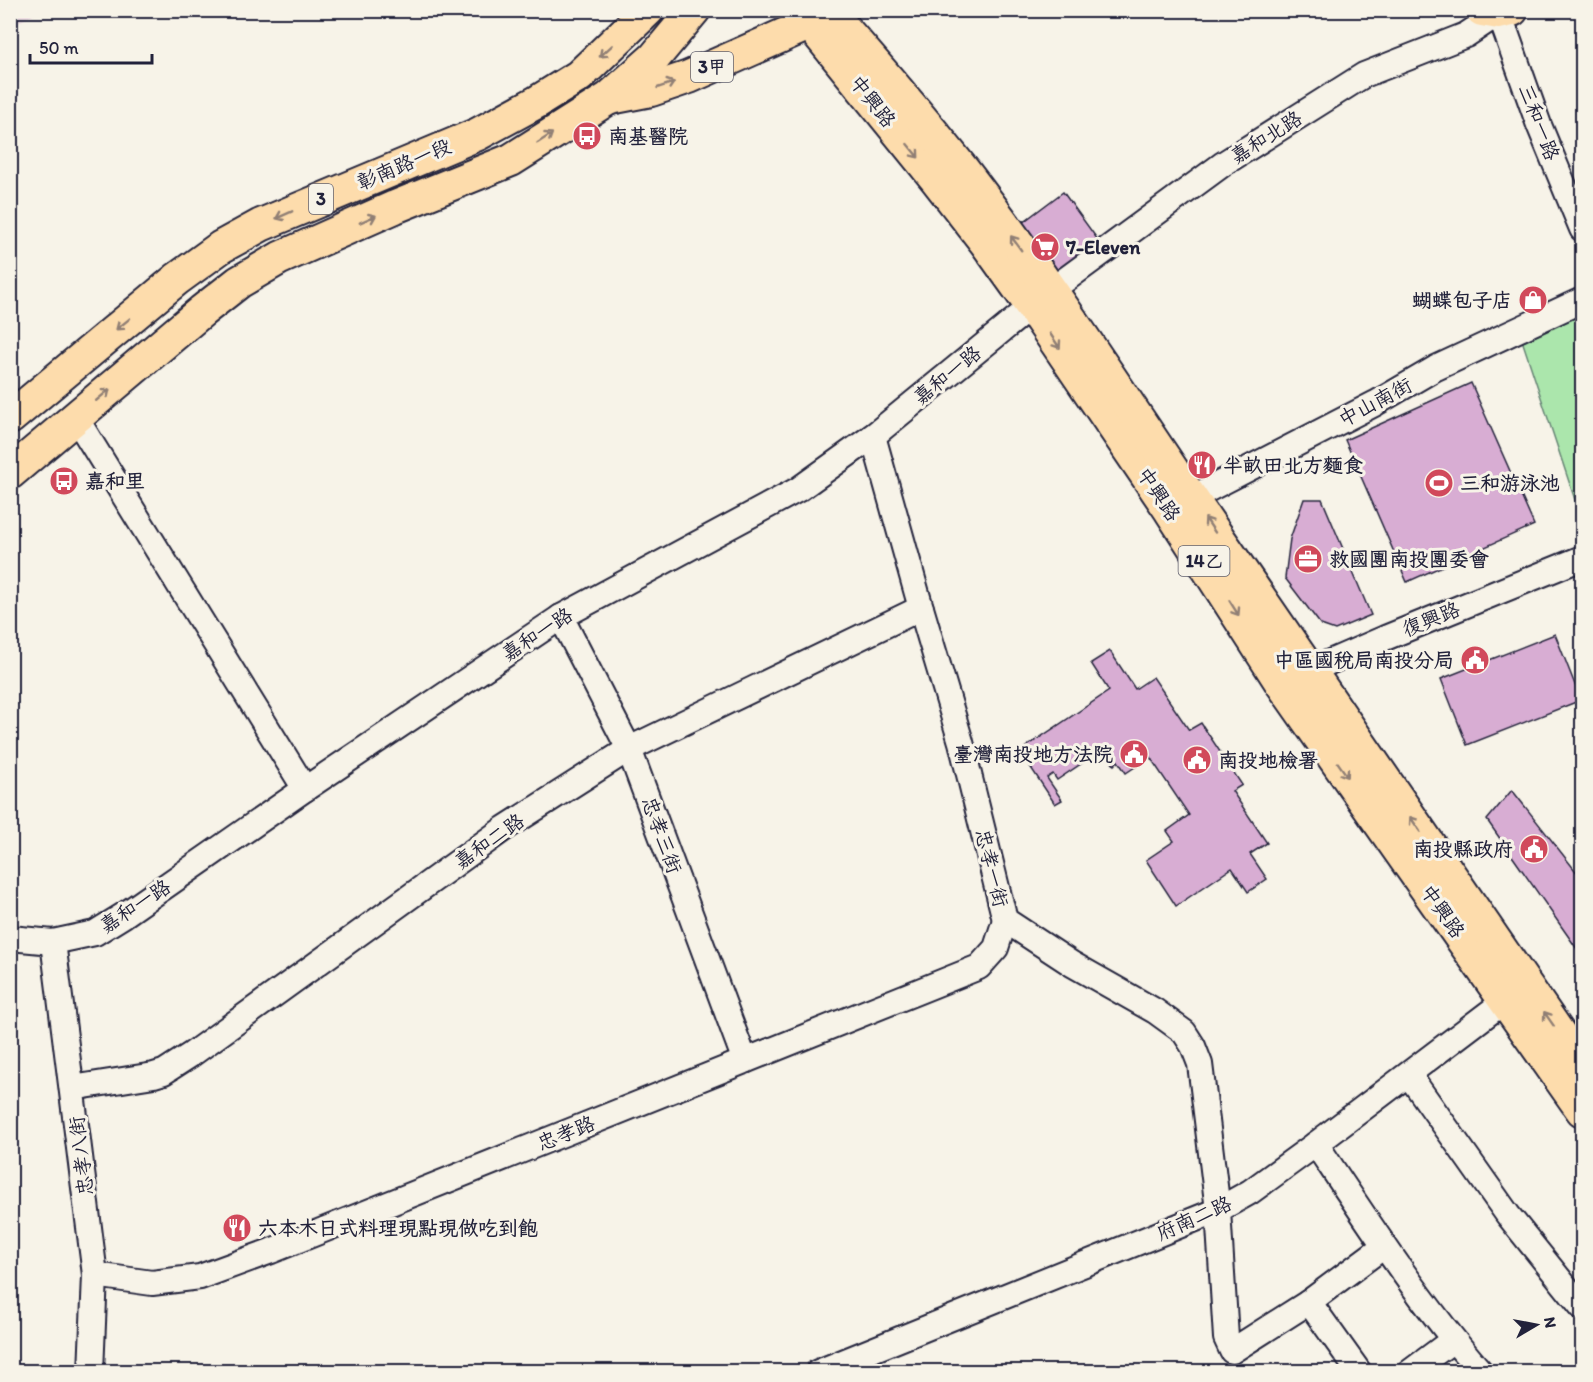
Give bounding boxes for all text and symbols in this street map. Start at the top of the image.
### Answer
scale bar [30,27,152,65]
text: 50 m [39,37,79,59]
one-way arrow [599,44,614,58]
road number: 3甲 [691,52,733,82]
street label: 中興路 [845,70,902,133]
one-way arrow [656,79,675,90]
street label: 三和一路 [1513,80,1565,165]
street label: 嘉和北路 [1226,105,1307,168]
bus stop icon: 南基醫院 [571,120,603,152]
place label: 南基醫院 [608,124,688,148]
one-way arrow [537,132,553,144]
street label: 彰南路一段 [353,133,455,195]
one-way arrow [907,143,920,159]
road number: 3 [309,184,333,214]
one-way arrow [276,210,294,221]
one-way arrow [359,212,377,224]
supermarket icon: 7-Eleven [1029,231,1061,263]
one-way arrow [1010,235,1022,251]
place label: 7-Eleven [1065,235,1141,259]
shop icon: 蝴蝶包子店 [1517,284,1549,316]
place label: 蝴蝶包子店 [1412,288,1512,312]
one-way arrow [116,317,132,330]
one-way arrow [1049,332,1061,349]
street label: 嘉和一路 [908,340,986,409]
street label: 中山南街 [1334,373,1416,431]
one-way arrow [95,388,110,402]
restaurant icon: 半畝田北方麵食 [1186,449,1218,481]
place label: 半畝田北方麵食 [1223,453,1363,477]
street label: 中興路 [1132,462,1186,526]
bus stop icon: 嘉和里 [48,465,80,497]
sports icon: 三和游泳池 [1423,467,1455,499]
place label: 嘉和里 [85,469,145,493]
place label: 三和游泳池 [1460,471,1560,495]
one-way arrow [1203,516,1216,533]
office icon: 救國團南投團委會 [1292,543,1324,575]
road number: 14乙 [1178,546,1230,576]
place label: 救國團南投團委會 [1329,547,1489,571]
street label: 復興路 [1399,596,1464,641]
one-way arrow [1228,599,1240,616]
street label: 嘉和一路 [497,602,578,666]
public building icon: 中區國稅局南投分局 [1459,644,1491,676]
place label: 中區國稅局南投分局 [1274,648,1454,672]
public building icon: 臺灣南投地方法院 [1118,738,1150,770]
place label: 臺灣南投地方法院 [953,742,1113,766]
public building icon: 南投地檢署 [1181,744,1213,776]
place label: 南投地檢署 [1218,748,1318,772]
one-way arrow [1336,761,1349,777]
street label: 忠孝三街 [637,793,687,877]
street label: 嘉和二路 [449,808,529,874]
one-way arrow [1409,817,1421,833]
street label: 忠孝一街 [971,826,1013,910]
public building icon: 南投縣政府 [1518,833,1550,865]
place label: 南投縣政府 [1413,837,1513,861]
street label: 嘉和一路 [95,874,176,938]
street label: 中興路 [1416,880,1471,943]
one-way arrow [1543,1012,1555,1028]
street label: 忠孝路 [534,1110,599,1155]
street label: 忠孝八街 [64,1115,98,1197]
street label: 府南二路 [1153,1190,1236,1245]
restaurant icon: 六本木日式料理現點現做吃到飽 [221,1212,253,1244]
place label: 六本木日式料理現點現做吃到飽 [258,1216,538,1240]
north arrow [1506,1295,1566,1355]
text: N [1540,1316,1561,1329]

